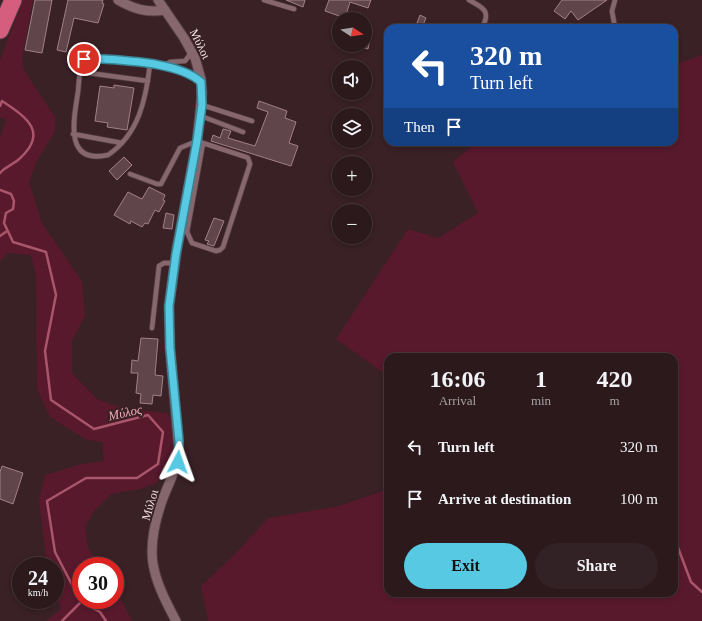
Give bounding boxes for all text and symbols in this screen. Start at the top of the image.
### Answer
north arrow [332,12,372,52]
map controls [332,12,372,244]
street label: Μύλοι [187,27,214,62]
icon: left [404,40,456,92]
text: 320 m [470,40,542,71]
pin [67,42,101,76]
icon: arrive [73,48,95,70]
button: sound [332,60,372,100]
text: Turn left [470,73,533,93]
button: layers [332,108,372,148]
icon: arrive [443,116,465,138]
text: Then [404,119,435,135]
button: + [332,156,372,196]
button: − [332,204,372,244]
text: 16:06 [429,366,485,392]
text: 1 [535,366,547,392]
text: 420 [597,366,633,392]
text: Arrival [439,393,476,408]
text: min [531,393,551,408]
text: m [609,393,620,408]
water label: Μύλος [106,401,144,424]
icon: left [404,436,426,458]
text: Turn left [438,439,495,455]
text: 320 m [620,439,658,455]
position arrow [157,441,199,483]
street label: Μύλοι [139,487,162,522]
icon: arrive [404,488,426,510]
text: Arrive at destination [438,491,571,507]
text: 100 m [620,491,658,507]
button: Exit [404,543,527,589]
button: Share [535,543,658,589]
speed limit sign: 30 [72,557,124,609]
text: 24 [28,567,48,589]
text: km/h [28,587,48,598]

